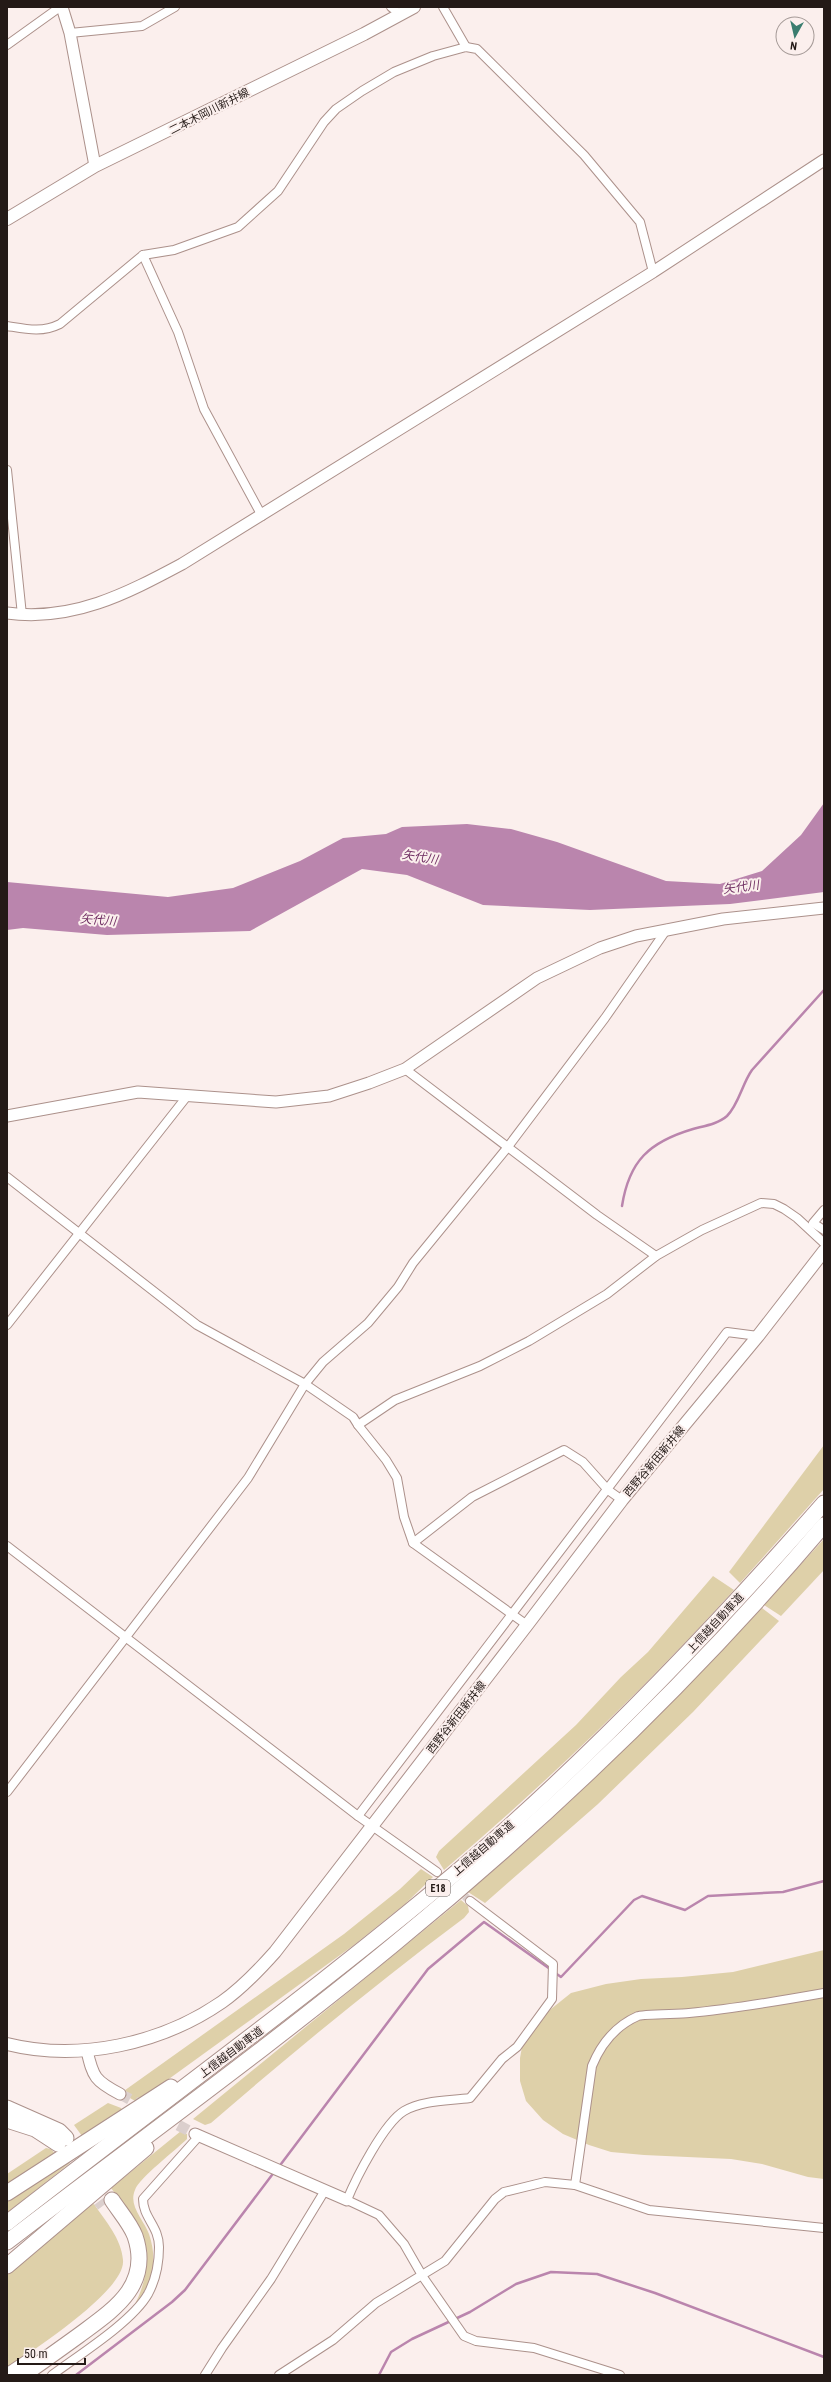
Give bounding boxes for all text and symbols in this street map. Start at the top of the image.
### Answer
north arrow [775,16,815,56]
text: N [789,38,798,52]
street label: 二本木岡川新井線 [167,86,251,137]
water label: 矢代川 [401,847,441,867]
water label: 矢代川 [722,878,762,896]
water label: 矢代川 [79,911,119,929]
street label: 西野谷新田新井線 [621,1423,688,1499]
street label: 上信越自動車道 [684,1591,746,1656]
street label: 西野谷新田新井線 [424,1679,489,1756]
street label: 上信越自動車道 [450,1818,517,1879]
road number: E18 [426,1880,450,1896]
street label: 上信越自動車道 [197,2024,266,2081]
scale bar [18,2340,85,2366]
text: 50 m [24,2347,48,2361]

